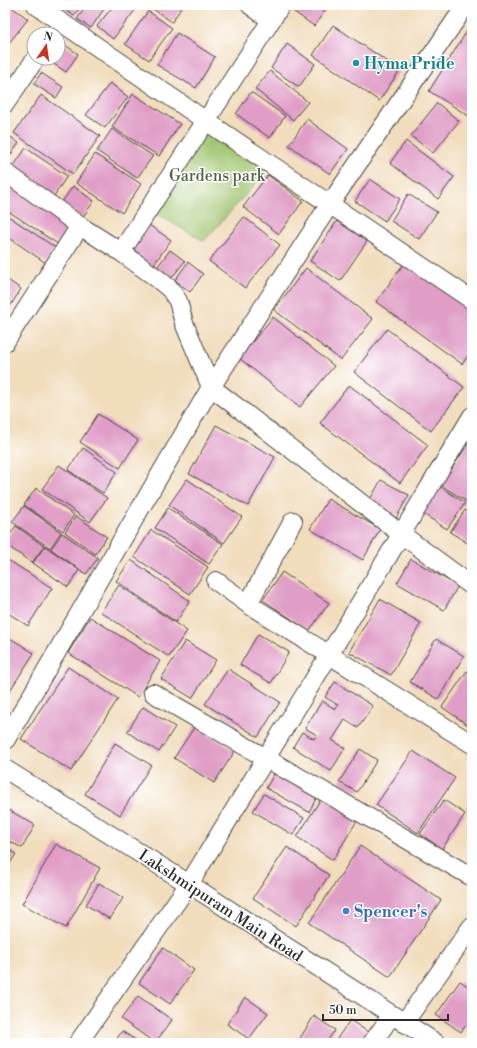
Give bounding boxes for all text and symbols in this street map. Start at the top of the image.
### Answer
north arrow [26,26,66,66]
text: N [42,29,54,45]
place label: Hyma Pride [364,54,455,74]
marker: Hyma Pride [351,58,361,68]
park label: Gardens park [169,166,267,186]
street label: Lakshmipuram Main Road [135,845,306,966]
place label: Spencer's [354,902,428,922]
marker: Spencer's [341,906,351,916]
scale bar [323,996,448,1022]
text: 50 m [329,1003,357,1018]

